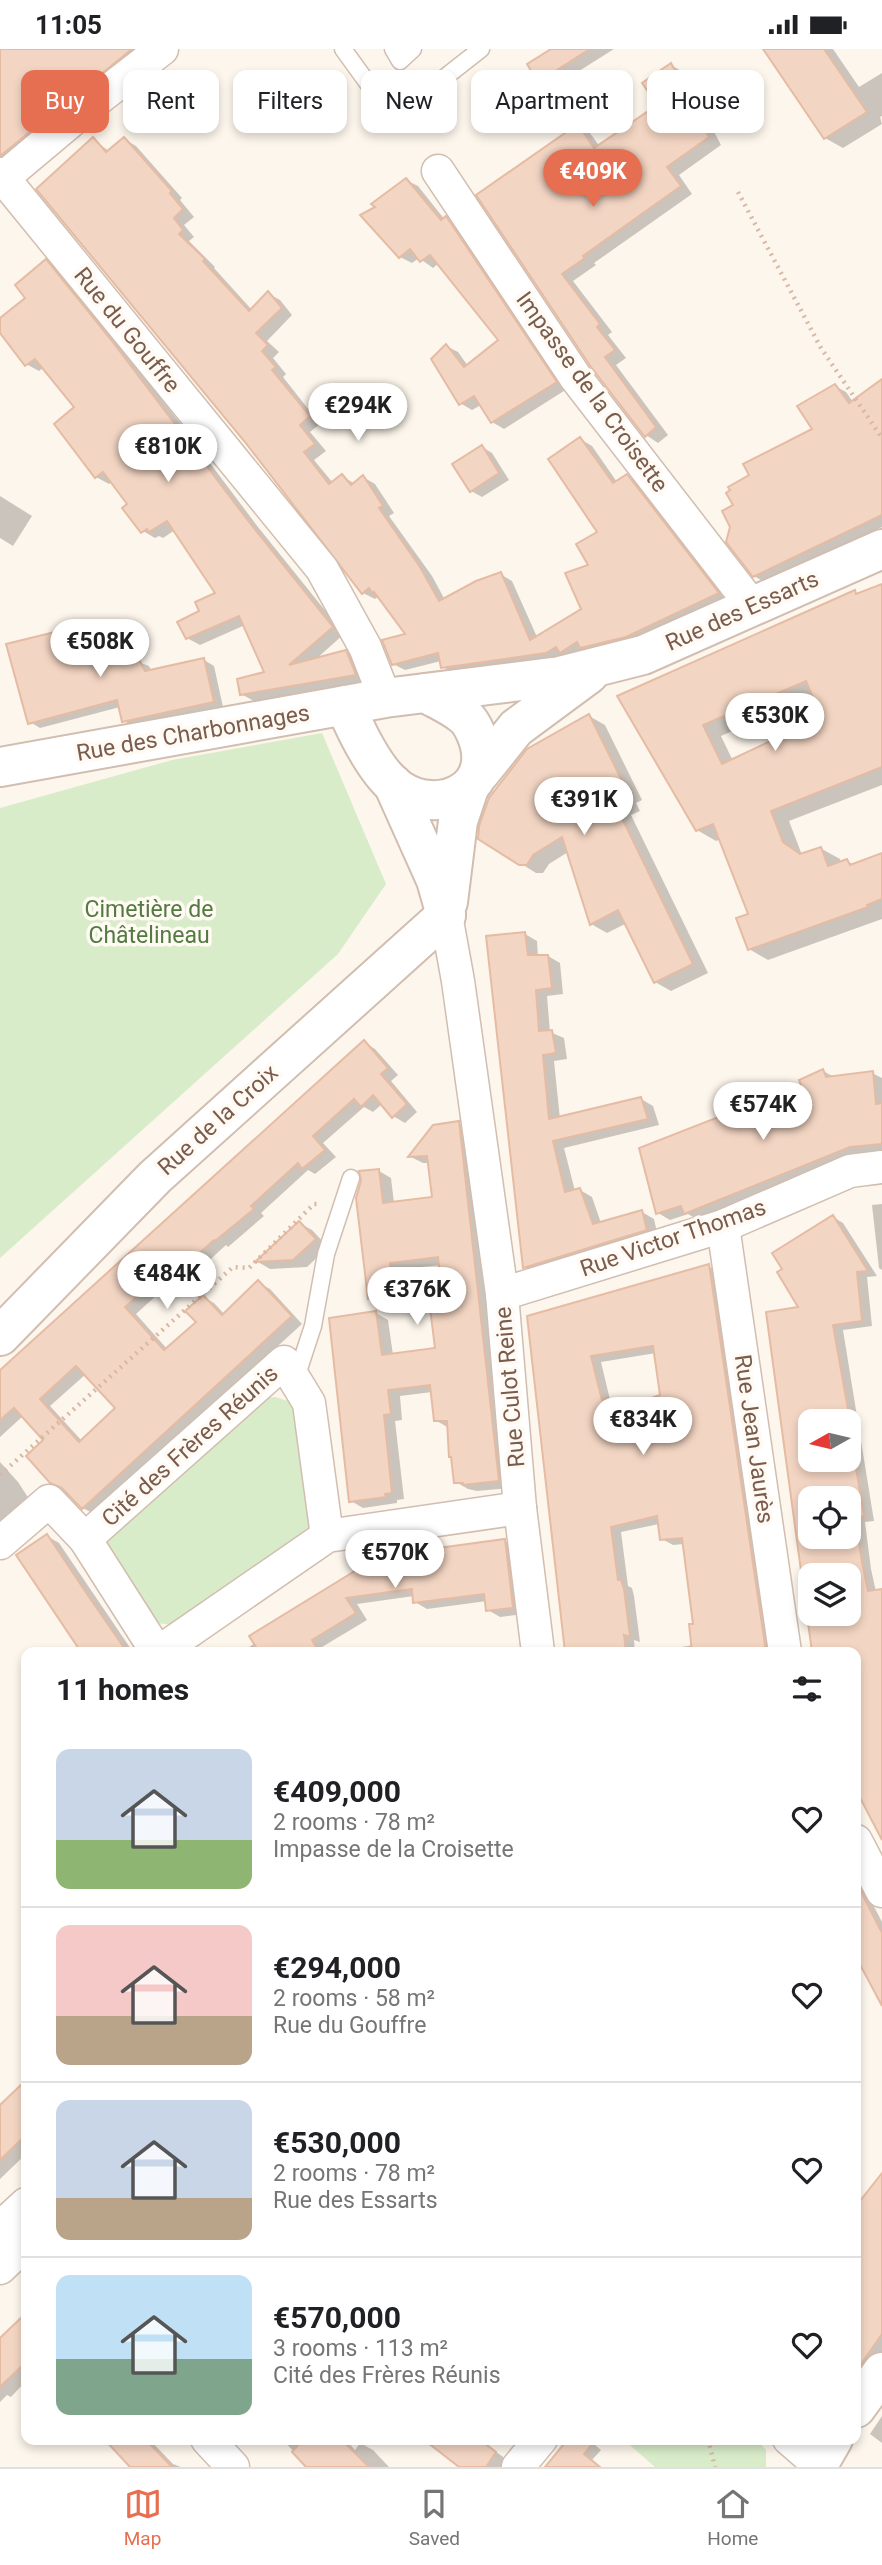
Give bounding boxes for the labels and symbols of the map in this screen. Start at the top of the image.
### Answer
pin: €409K [544,149,642,209]
street label: Rue du Gouffre [68,262,186,398]
street label: Impasse de la Croisette [510,287,674,497]
pin: €294K [309,383,407,443]
pin: €810K [119,425,217,484]
street label: Rue des Essarts [661,565,823,657]
pin: €508K [51,619,149,679]
pin: €530K [726,693,824,753]
street label: Rue des Charbonnages [74,699,312,767]
pin: €391K [535,777,633,837]
park label: Cimetière de Châtelineau [85,896,213,949]
street label: Rue de la Croix [152,1059,284,1181]
pin: €574K [714,1083,812,1142]
street label: Rue Victor Thomas [577,1194,769,1282]
pin: €484K [118,1251,216,1311]
pin: €376K [368,1267,466,1327]
street label: Rue Culot Reine [490,1306,530,1468]
street label: Rue Jean Jaurès [729,1353,779,1525]
street label: Cité des Frères Réunis [96,1360,284,1532]
pin: €834K [594,1397,692,1457]
north arrow [798,1409,861,1472]
pin: €570K [346,1531,444,1590]

